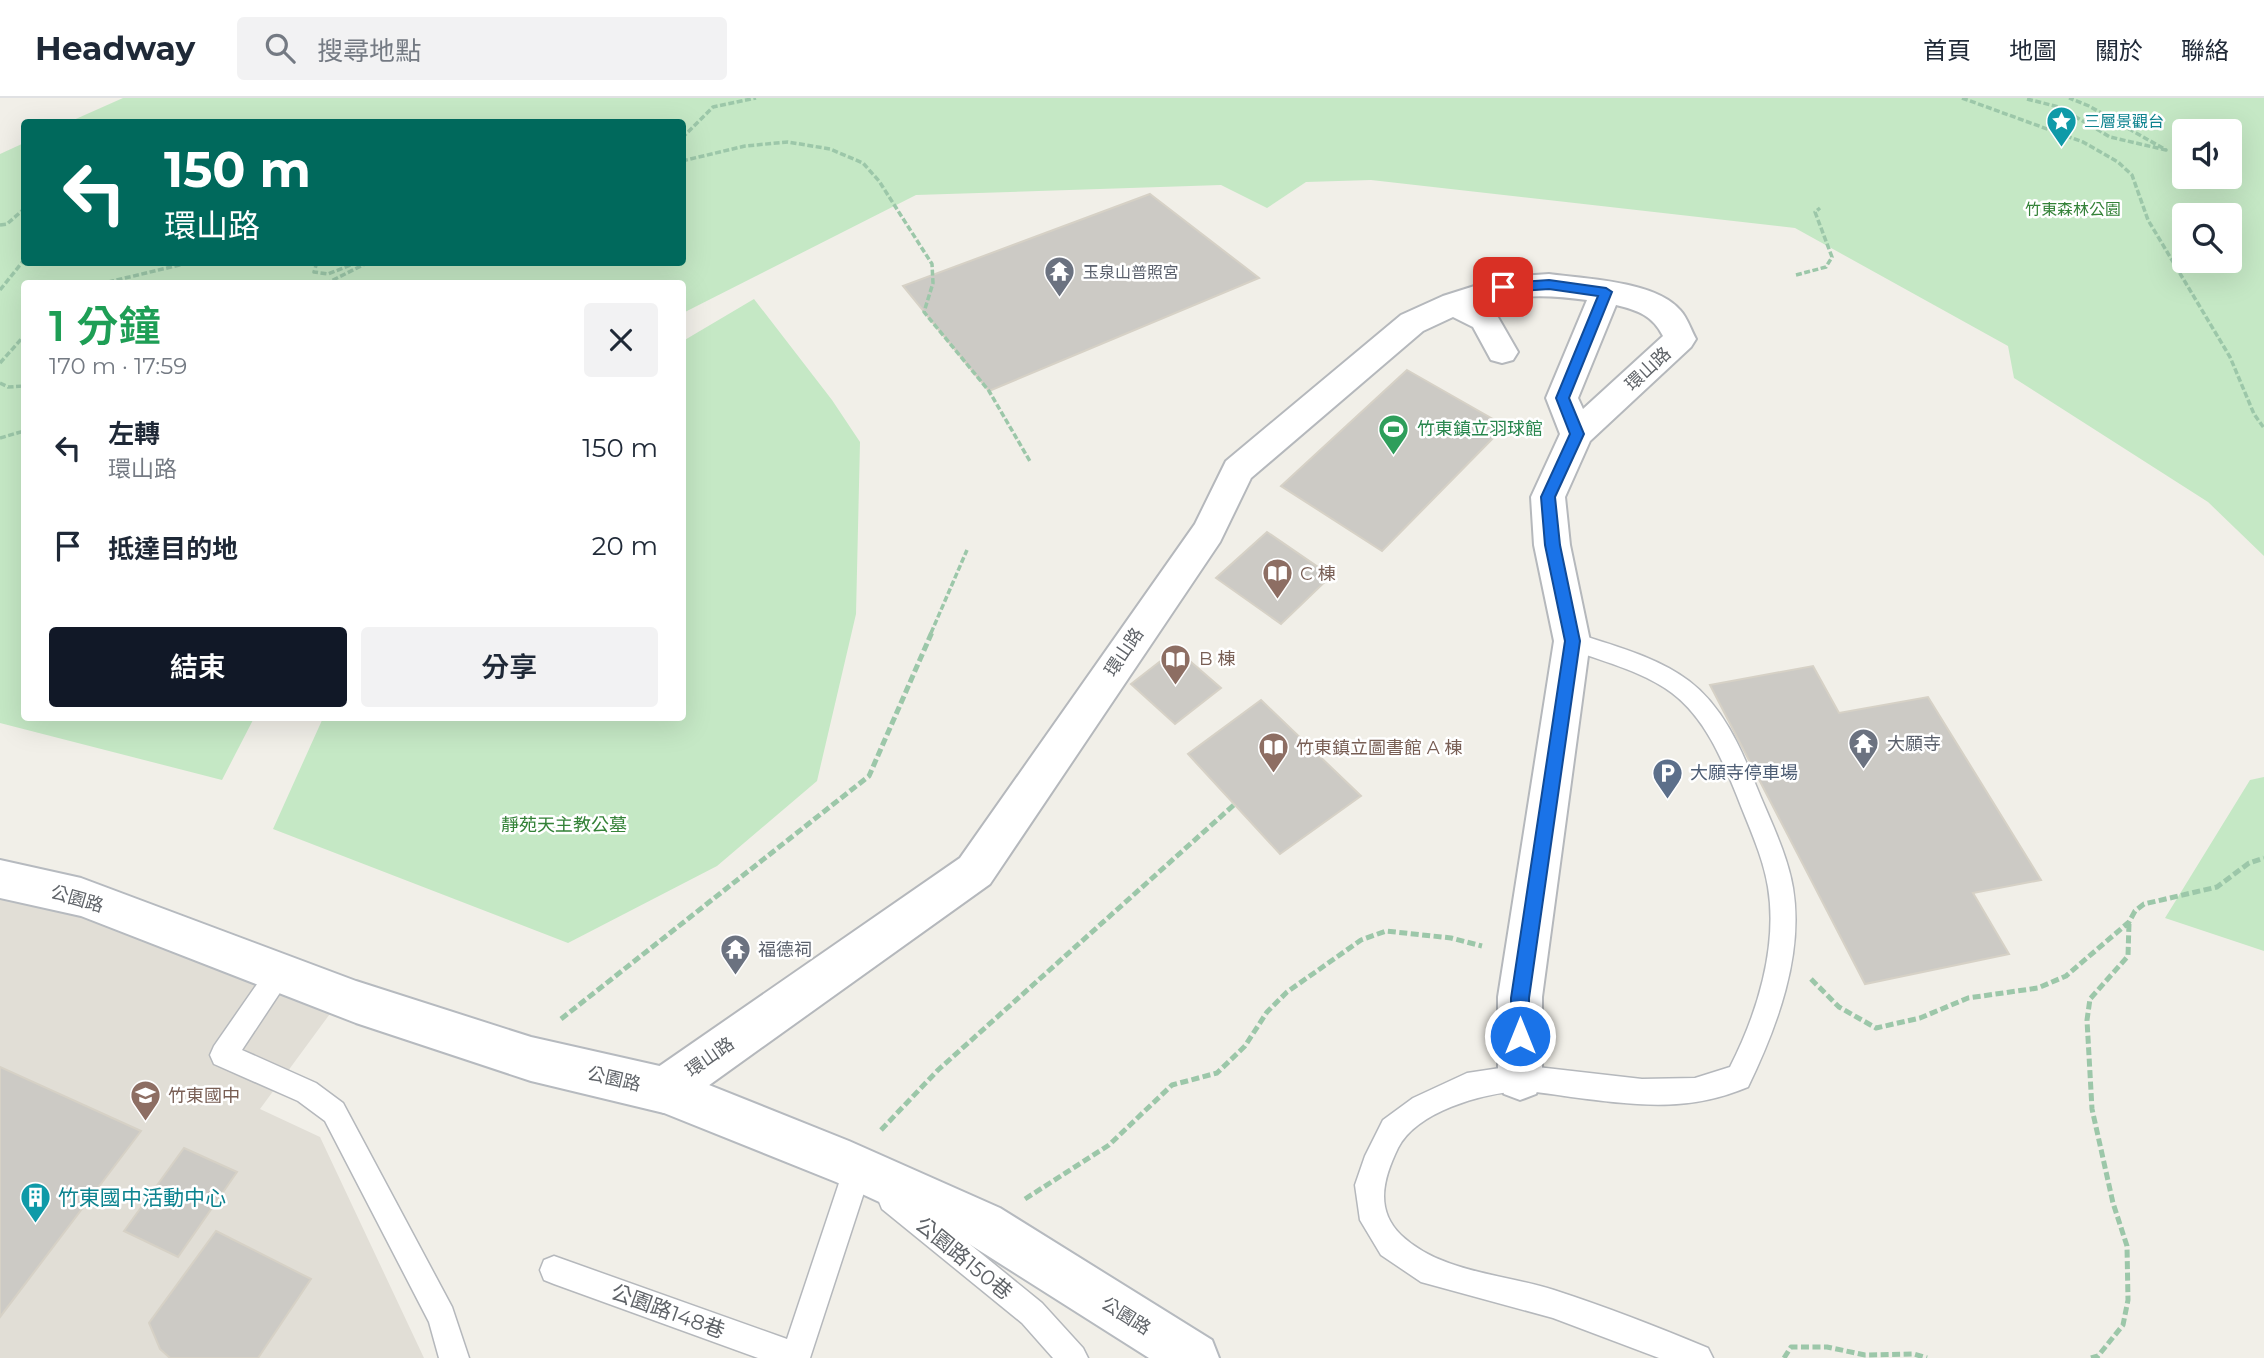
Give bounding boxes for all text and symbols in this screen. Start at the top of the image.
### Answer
search box [237,17,727,80]
text: Headway [35,28,195,68]
icon: search [261,29,299,67]
text: 搜尋地點 [317,35,421,67]
text: 首頁 [1923,36,1971,65]
text: 地圖 [2009,36,2057,65]
text: 關於 [2095,36,2143,65]
text: 聯絡 [2181,36,2229,65]
place icon: 三層景觀台 [2044,104,2078,148]
place label: 三層景觀台 [2084,112,2164,131]
map controls [2172,119,2242,273]
button: sound [2172,119,2242,189]
text: 150 m [164,140,311,199]
icon: left [49,147,140,238]
park label: 竹東森林公園 [2025,200,2121,219]
button: search [2172,203,2242,273]
text: 環山路 [164,206,260,245]
temple icon: 玉泉山普照宮 [1043,255,1077,299]
pin [1473,257,1533,317]
place label: 玉泉山普照宮 [1083,263,1179,282]
icon: arrive [1484,268,1522,306]
text: 1 分鐘 [49,300,161,352]
button: close [584,303,658,377]
street label: 環山路 [1621,343,1675,395]
text: 170 m · 17:59 [49,352,187,380]
sports icon: 竹東鎮立羽球館 [1377,412,1411,456]
text: 左轉 [108,418,160,450]
place label: 竹東鎮立羽球館 [1417,418,1543,440]
icon: left [49,429,87,467]
text: 150 m [582,432,658,464]
text: 環山路 [108,455,177,483]
icon: arrive [49,527,87,565]
text: 20 m [592,530,658,562]
text: 抵達目的地 [108,533,238,565]
library icon: C 棟 [1260,557,1294,601]
place label: C 棟 [1300,563,1335,585]
street label: 環山路 [1100,623,1148,681]
button: 結束 [49,627,347,707]
button: 分享 [361,627,658,707]
library icon: B 棟 [1159,642,1193,686]
place label: B 棟 [1199,648,1235,670]
temple icon: 大願寺 [1847,727,1881,771]
library icon: 竹東鎮立圖書館 A 棟 [1256,731,1290,775]
place label: 大願寺 [1887,733,1941,755]
place label: 竹東鎮立圖書館 A 棟 [1296,737,1462,759]
parking icon: 大願寺停車場 [1650,756,1684,800]
place label: 大願寺停車場 [1690,762,1798,784]
park label: 靜苑天主教公墓 [501,814,627,836]
street label: 公園路 [48,881,106,917]
temple icon: 福德祠 [718,933,752,977]
place label: 福德祠 [758,939,812,961]
position arrow [1483,999,1557,1073]
street label: 環山路 [682,1033,738,1081]
street label: 公園路 [585,1062,643,1096]
school or university icon: 竹東國中 [128,1079,162,1123]
place label: 竹東國中 [168,1085,240,1107]
building icon: 竹東國中活動中心 [18,1180,52,1224]
place label: 竹東國中活動中心 [58,1185,226,1210]
street label: 公園路150巷 [911,1211,1017,1305]
street label: 公園路148巷 [608,1279,728,1343]
street label: 公園路 [1097,1292,1155,1340]

